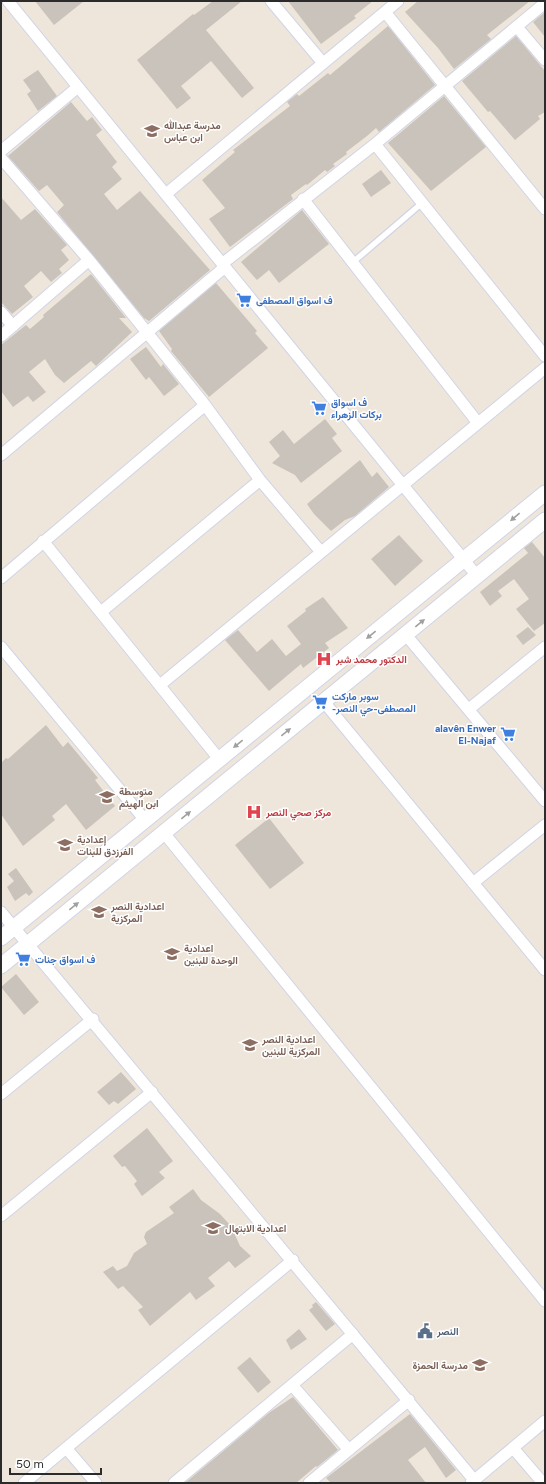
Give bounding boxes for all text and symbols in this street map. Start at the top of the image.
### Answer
place label: مدرسة عبدالله ابن عباس [164,119,221,144]
school or university icon: مدرسة عبدالله ابن عباس [143,122,161,140]
supermarket icon: ف اسواق المصطفى [235,291,253,309]
place label: ف اسواق المصطفى [256,294,333,307]
place label: ف اسواق بركات الزهراء [331,396,382,421]
supermarket icon: ف اسواق بركات الزهراء [310,399,328,417]
one-way arrow [510,513,520,522]
one-way arrow [414,619,425,628]
one-way arrow [366,631,377,640]
hospital icon: الدكتور محمد شبر [315,650,333,668]
place label: الدكتور محمد شبر [335,653,407,666]
place label: سوبر ماركت -المصطفى-حي النصر [332,690,416,717]
supermarket icon: سوبر ماركت -المصطفى-حي النصر [311,693,329,711]
place label: alavên Enwer El-Najaf [435,722,496,747]
supermarket icon: alavên Enwer El-Najaf [499,725,517,743]
one-way arrow [281,728,292,737]
one-way arrow [232,740,243,749]
place label: متوسطة ابن الهيثم [119,785,159,810]
school or university icon: متوسطة ابن الهيثم [98,788,116,806]
hospital icon: مركز صحي النصر [245,803,263,821]
place label: مركز صحي النصر [265,806,332,821]
one-way arrow [180,810,191,819]
place label: إعدادية الفرزدق للبنات [77,833,133,858]
school or university icon: إعدادية الفرزدق للبنات [56,836,74,854]
place label: اعدادية النصر المركزية [110,900,164,925]
one-way arrow [69,901,80,910]
school or university icon: اعدادية النصر المركزية [90,903,108,921]
place label: اعدادية الوحدة للبنين [184,942,238,967]
school or university icon: اعدادية الوحدة للبنين [163,945,181,963]
supermarket icon: ف اسواق جنات [14,950,32,968]
place label: ف اسواق جنات [35,953,95,966]
place label: اعدادية النصر المركزية للبنين [261,1033,320,1058]
school or university icon: اعدادية النصر المركزية للبنين [241,1036,259,1054]
school or university icon: اعدادية الابتهال [204,1219,222,1237]
place label: اعدادية الابتهال [225,1222,286,1235]
public building icon: النصر [416,1322,434,1340]
place label: النصر [436,1325,459,1338]
school or university icon: مدرسة الحمزة [471,1356,489,1374]
place label: مدرسة الحمزة [412,1359,469,1372]
scale bar [10,1450,101,1476]
text: 50 m [16,1457,44,1471]

